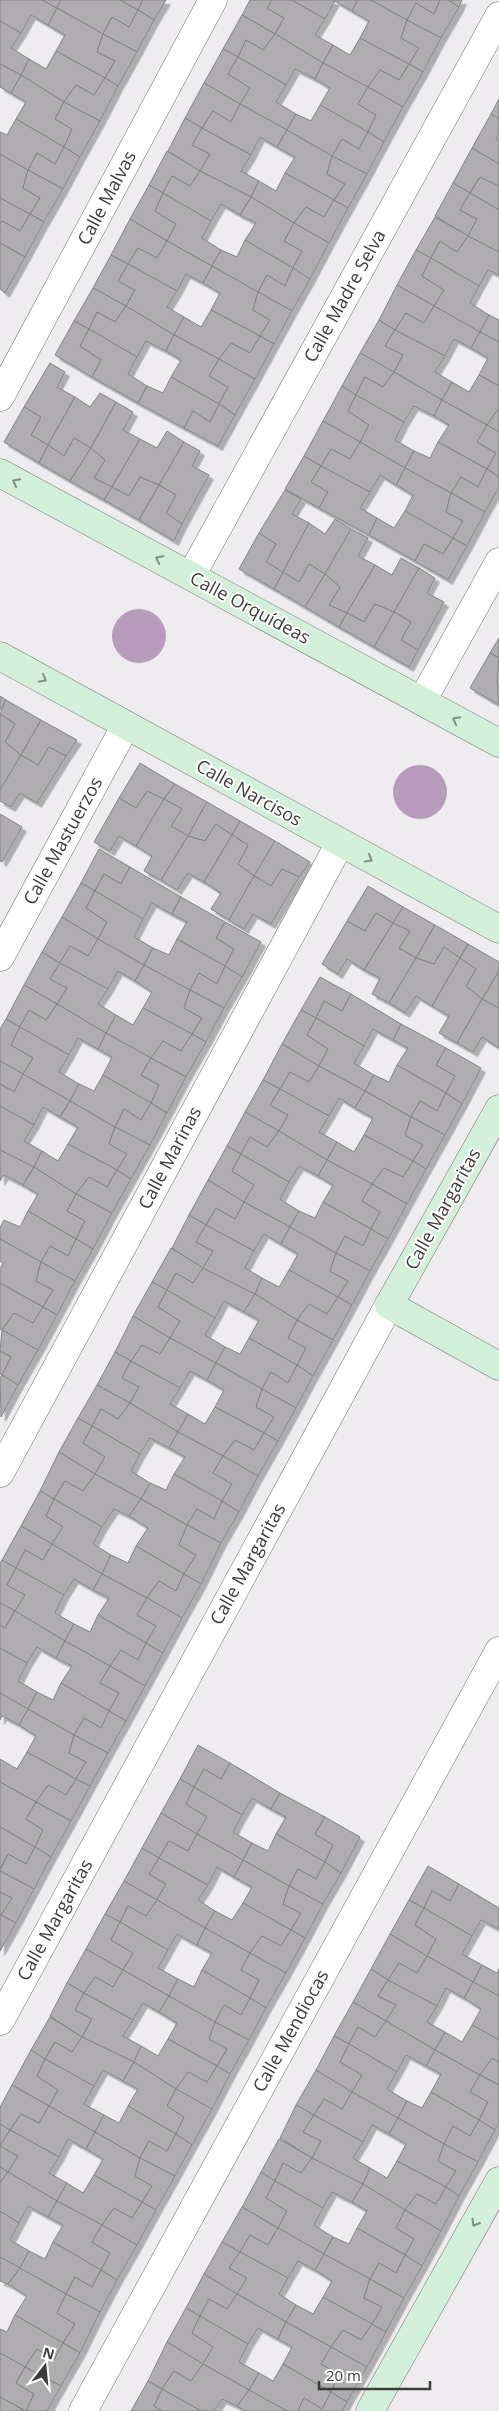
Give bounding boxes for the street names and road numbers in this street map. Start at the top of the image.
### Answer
street label: Calle Malvas [71,146,141,249]
street label: Calle Madre Selva [298,225,391,366]
street label: Calle Orquídeas [186,565,315,649]
street label: Calle Narcisos [192,753,307,831]
street label: Calle Mastuerzos [17,772,107,909]
street label: Calle Marinas [132,1102,206,1213]
street label: Calle Margaritas [399,1143,485,1274]
street label: Calle Margaritas [204,1498,290,1629]
street label: Calle Margaritas [11,1854,97,1985]
street label: Calle Mendiocas [247,1965,334,2096]

